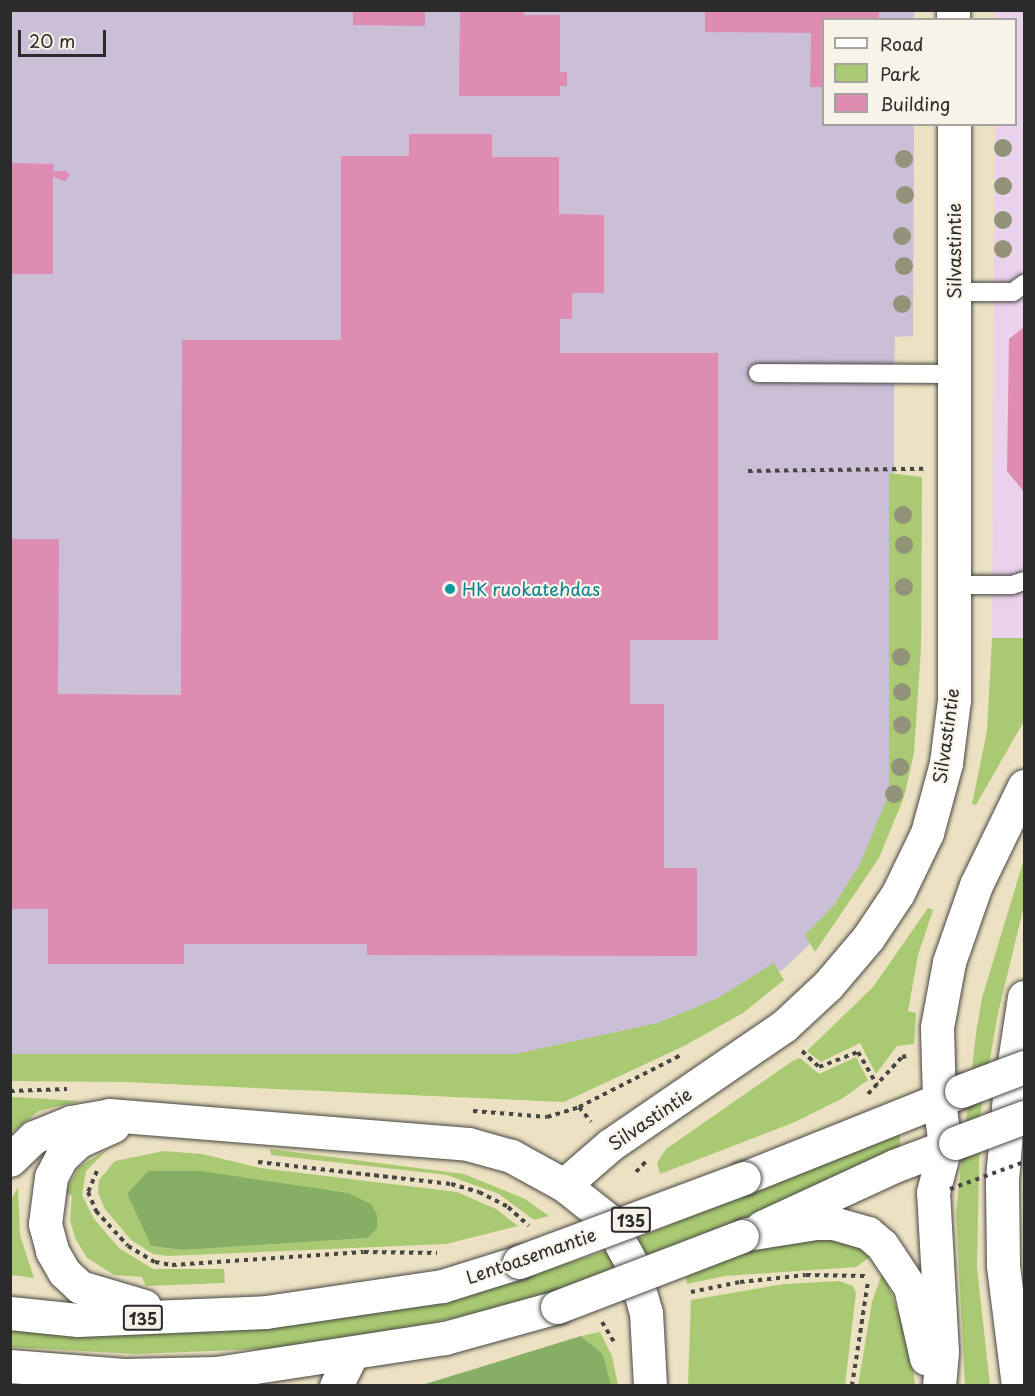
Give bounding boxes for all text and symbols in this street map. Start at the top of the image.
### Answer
scale bar [21,18,110,56]
legend [822,18,1017,126]
text: 20 m [29,27,75,54]
text: Road [880,30,924,57]
text: Park [880,60,920,87]
text: Building [880,90,950,117]
street label: Silvastintie [943,203,965,299]
place label: HK ruokatehdas [462,578,601,600]
marker: HK ruokatehdas [443,582,457,596]
street label: Silvastintie [929,687,963,785]
street label: Silvastintie [604,1083,696,1155]
road number: 135 [610,1207,652,1233]
street label: Lentoasemantie [463,1224,599,1288]
road number: 135 [122,1305,164,1331]

